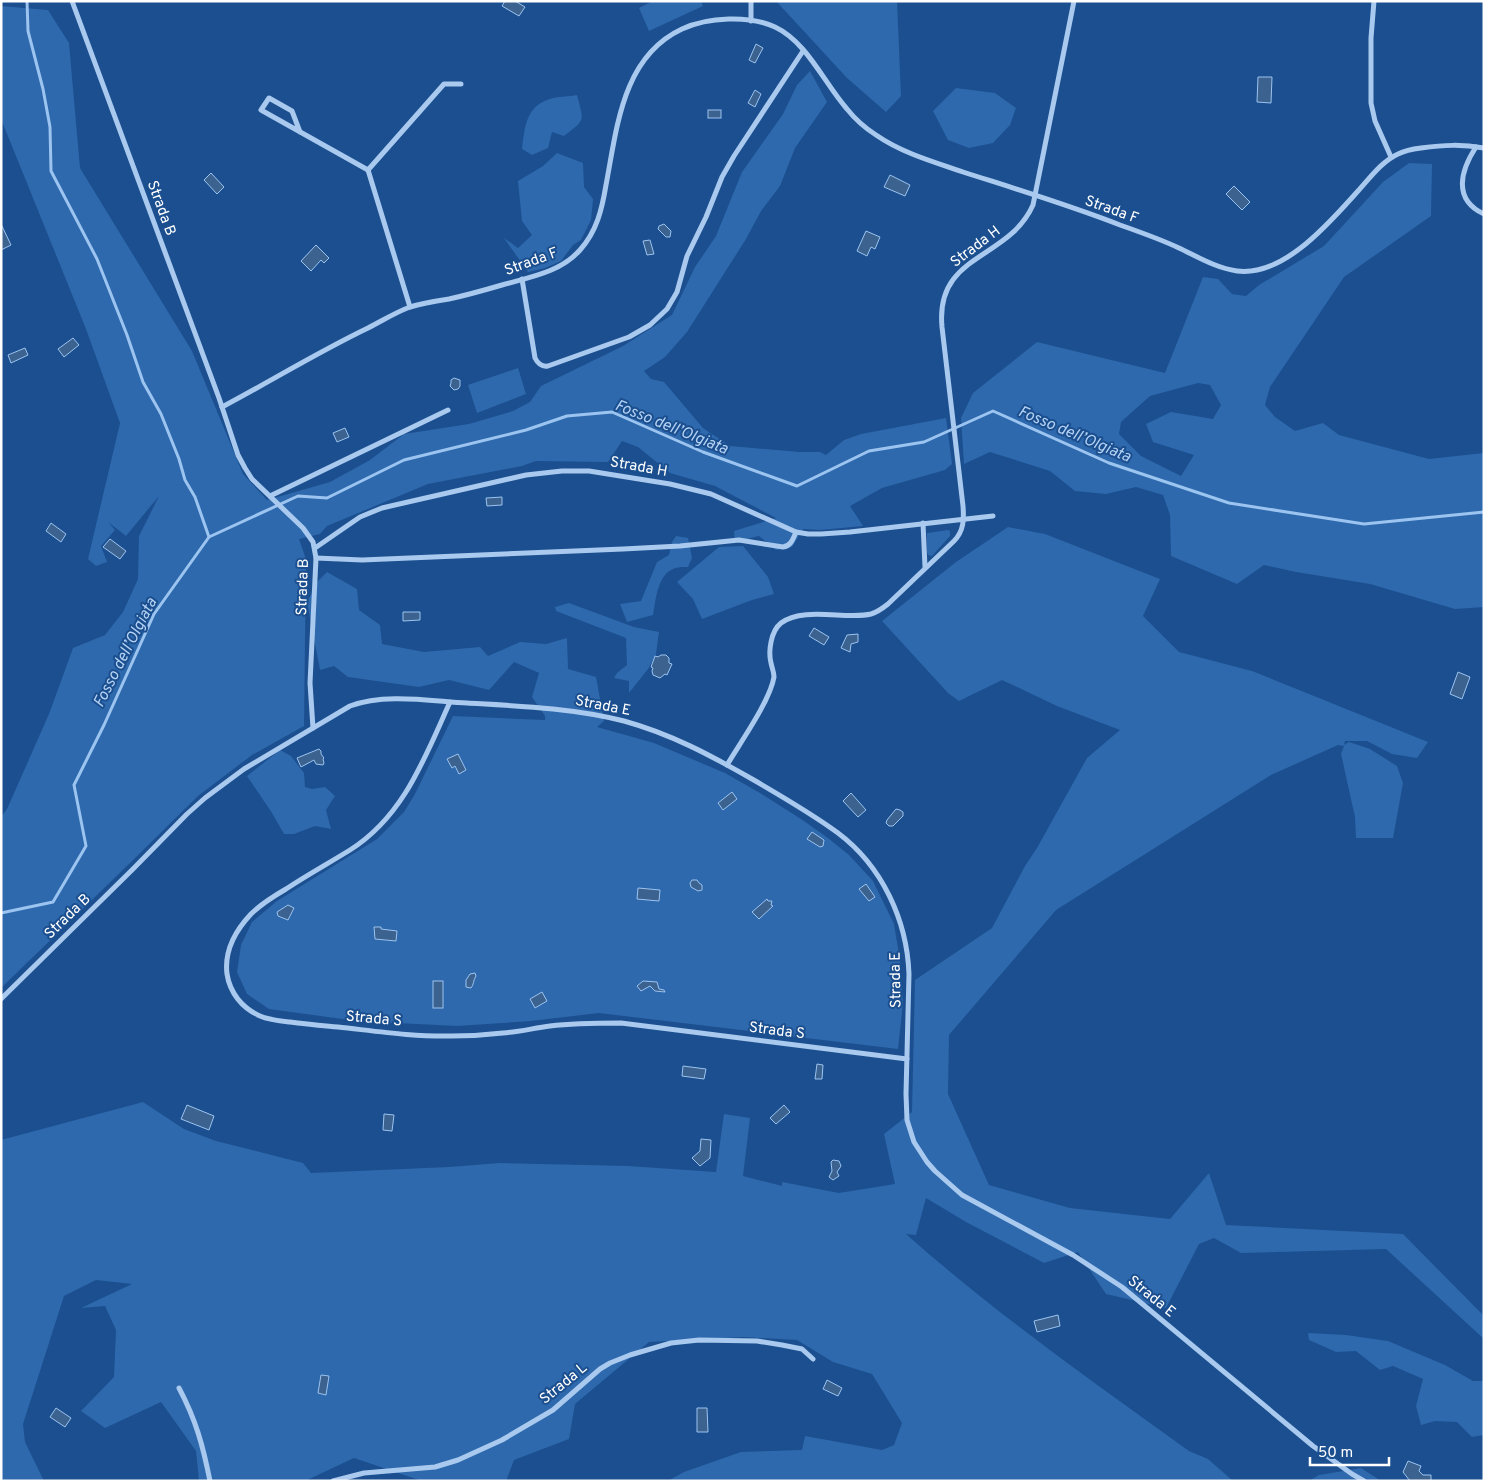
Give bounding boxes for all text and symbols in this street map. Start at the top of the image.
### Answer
street label: Strada B [142,178,179,239]
street label: Strada F [1082,192,1141,229]
street label: Strada H [947,222,1005,272]
street label: Strada F [502,244,561,281]
water label: Fosso dell’Olgiata [612,396,731,460]
water label: Fosso dell’Olgiata [1015,402,1134,468]
street label: Strada H [609,453,669,482]
street label: Strada B [293,558,314,616]
water label: Fosso dell’Olgiata [90,594,162,711]
street label: Strada E [573,692,632,721]
street label: Strada B [41,890,95,944]
street label: Strada E [887,952,906,1008]
street label: Strada S [345,1008,403,1031]
street label: Strada S [748,1019,806,1044]
street label: Strada E [1123,1272,1179,1322]
street label: Strada L [536,1359,592,1409]
scale bar [1310,1434,1389,1466]
text: 50 m [1318,1444,1353,1463]

